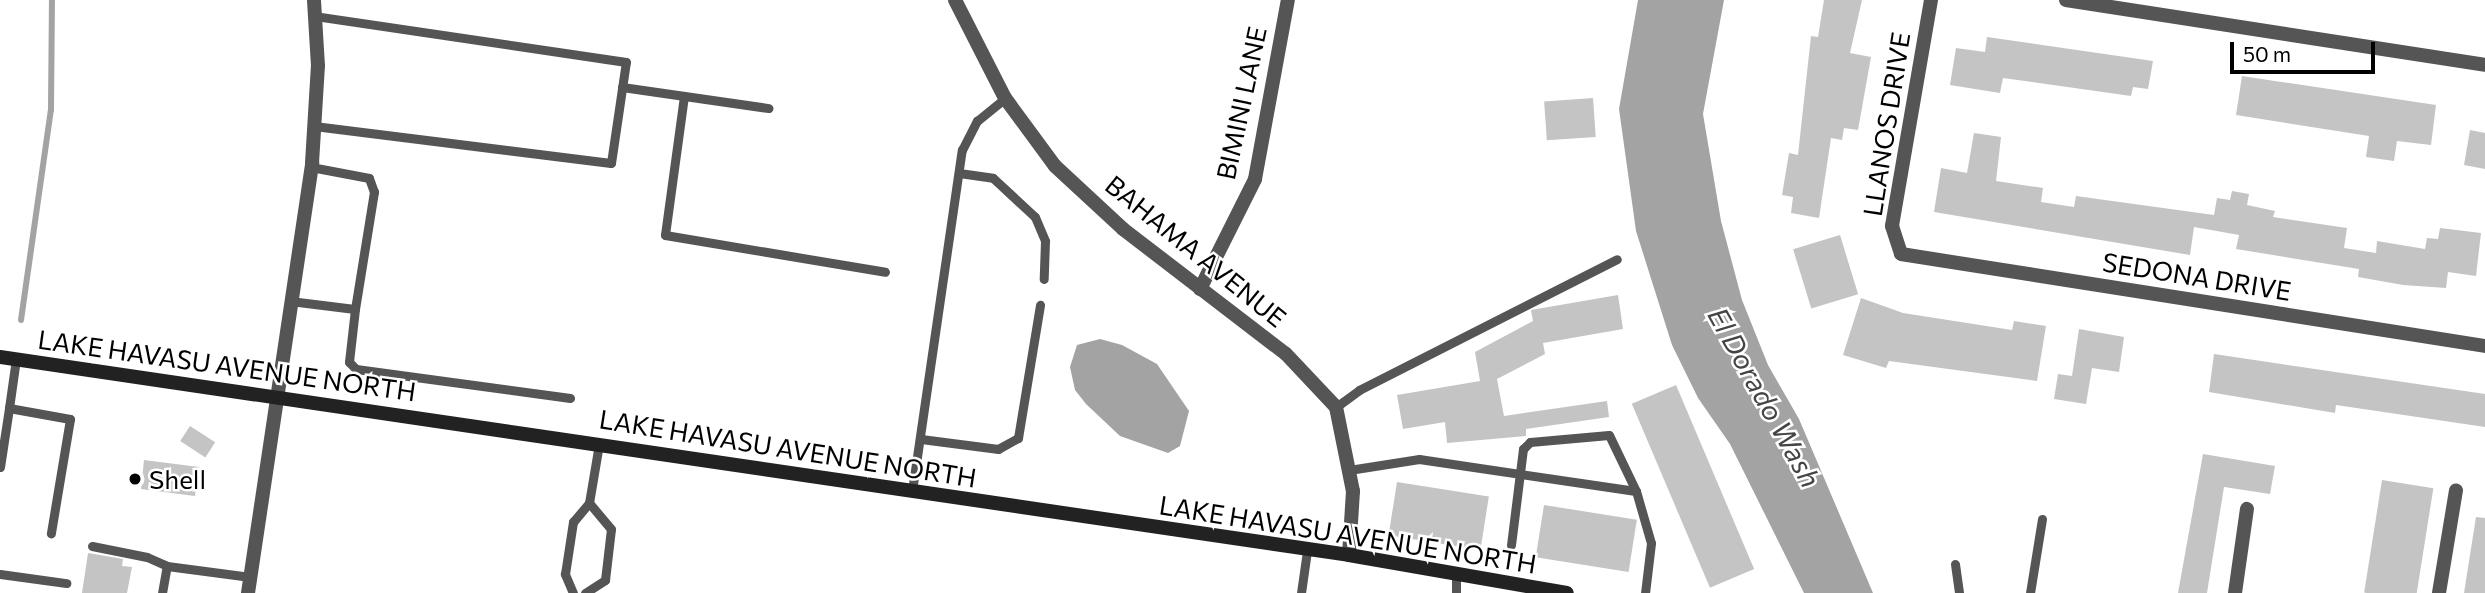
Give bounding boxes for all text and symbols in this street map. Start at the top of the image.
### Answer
street label: BIMINI LANE [1210,23,1272,183]
scale bar [2233,28,2378,72]
street label: LLANOS DRIVE [1856,30,1916,218]
text: 50 m [2243,41,2291,66]
street label: BAHAMA AVENUE [1099,169,1293,333]
street label: SEDONA DRIVE [2100,246,2294,306]
water label: El Dorado Wash [1702,301,1828,493]
street label: LAKE HAVASU AVENUE NORTH [36,323,418,407]
street label: LAKE HAVASU AVENUE NORTH [597,403,979,493]
place label: Shell [149,463,206,495]
marker: Shell [127,471,143,487]
street label: LAKE HAVASU AVENUE NORTH [1157,489,1539,579]

